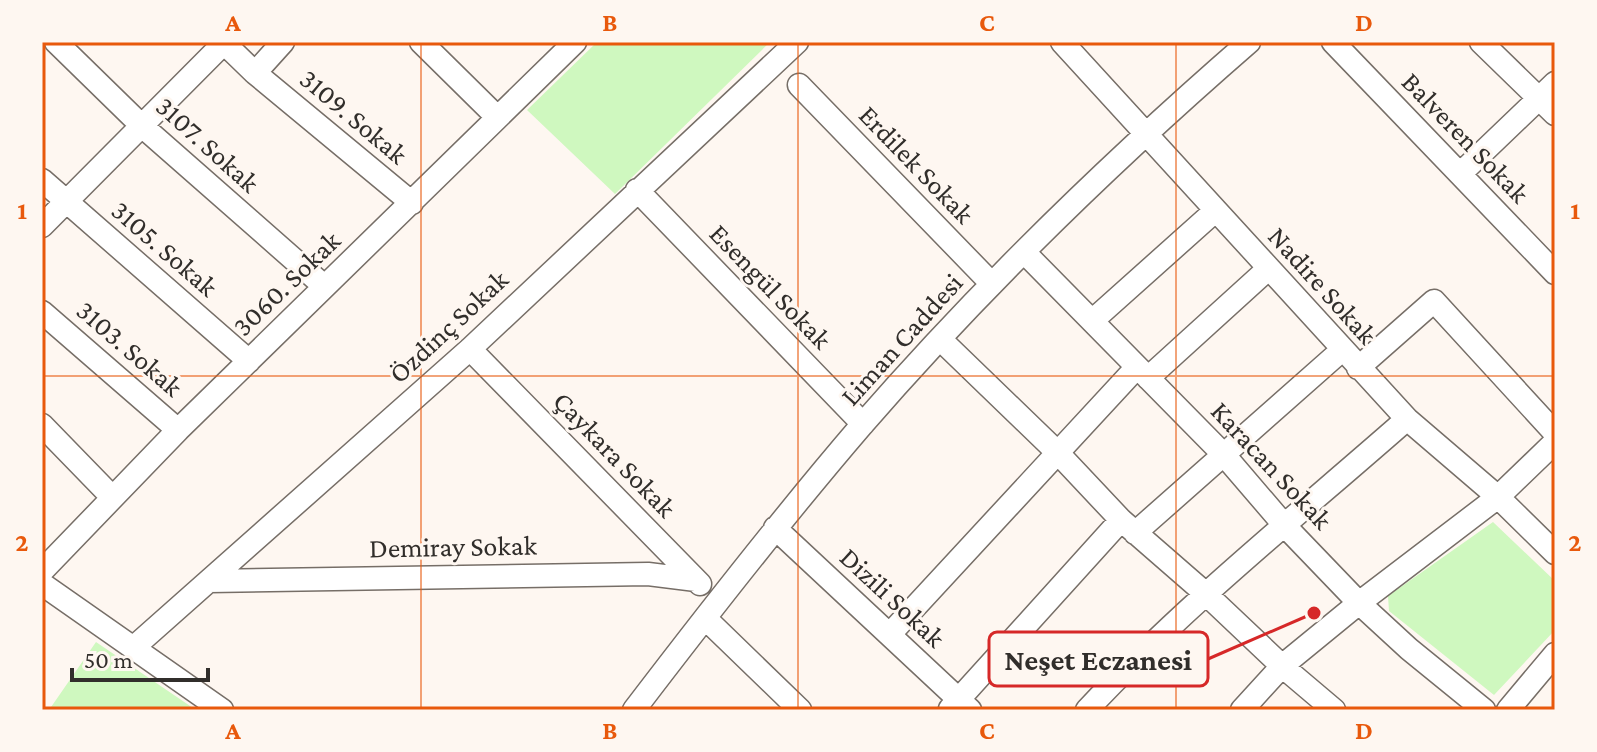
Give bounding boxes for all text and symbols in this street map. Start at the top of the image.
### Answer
text: A [224,8,241,37]
text: B [602,8,618,37]
text: C [979,8,995,37]
text: D [1355,8,1373,37]
street label: 3109. Sokak [294,63,414,170]
street label: Balveren Sokak [1396,66,1536,209]
street label: 3107. Sokak [150,90,266,199]
street label: Erdilek Sokak [853,99,981,230]
street label: 3105. Sokak [106,194,224,303]
text: 1 [17,196,27,225]
text: 1 [1570,196,1580,225]
street label: Esengül Sokak [704,218,838,355]
street label: Nadire Sokak [1262,220,1384,351]
street label: 3060. Sokak [226,224,347,342]
street label: Özdinç Sokak [382,263,515,389]
street label: Liman Caddesi [834,267,969,412]
street label: 3103. Sokak [71,294,189,403]
street label: Çaykara Sokak [547,385,683,524]
street label: Karacan Sokak [1205,395,1339,536]
text: 2 [15,528,29,557]
text: 2 [1568,528,1582,557]
street label: Demiray Sokak [369,530,538,563]
street label: Dizili Sokak [834,541,952,654]
scale bar [72,632,208,682]
callout: Neşet Eczanesi [989,632,1208,686]
text: Neşet Eczanesi [1004,643,1192,676]
text: 50 m [84,646,133,673]
text: A [224,716,241,745]
text: B [602,716,618,745]
text: C [979,716,995,745]
text: D [1355,716,1373,745]

